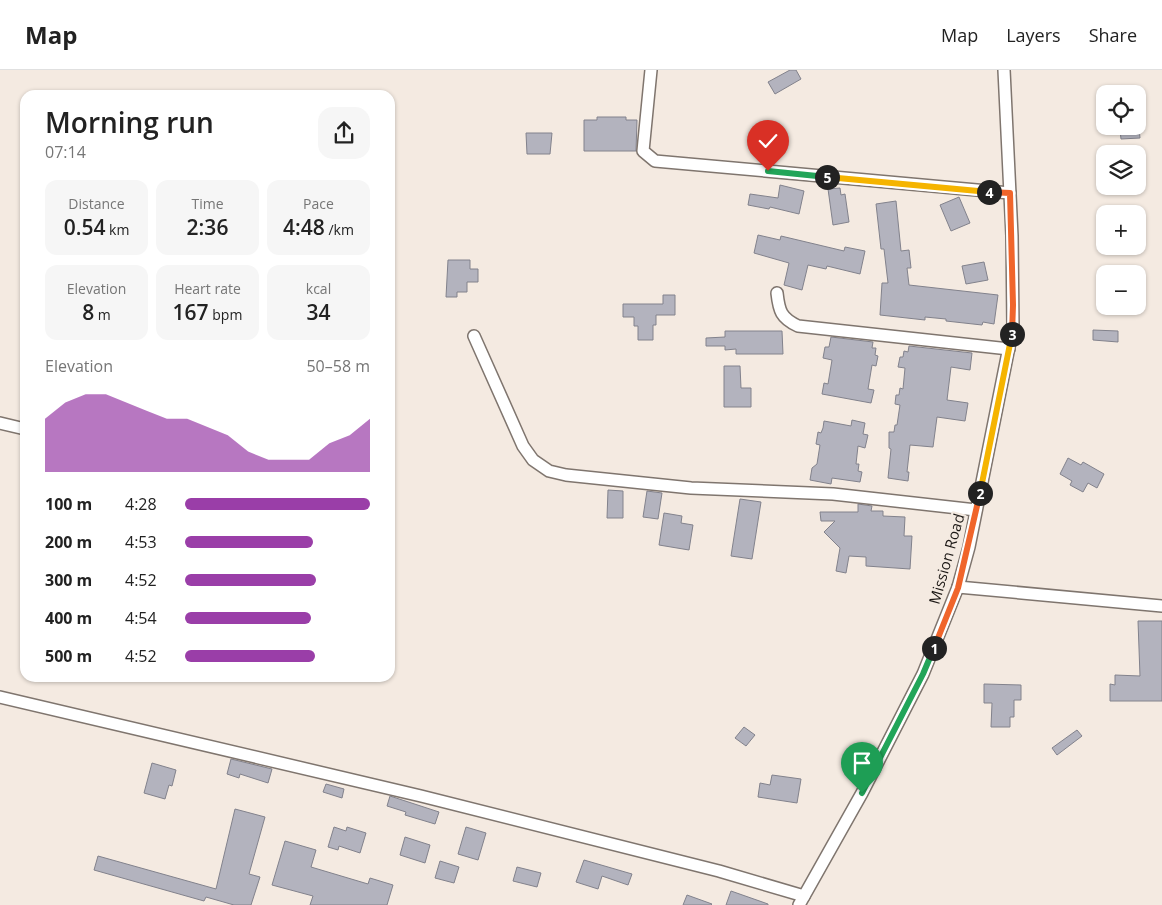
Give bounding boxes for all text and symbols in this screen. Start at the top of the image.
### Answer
text: Map [25,18,77,51]
text: Map [941,23,978,47]
text: Layers [1006,23,1061,47]
text: Share [1089,23,1137,47]
map controls [1096,85,1146,315]
button: locate [1096,85,1146,135]
text: Morning run [45,103,214,141]
button: share [318,107,370,159]
pin [747,120,789,171]
icon: check [754,127,782,155]
text: 07:14 [45,141,86,163]
button: layers [1096,145,1146,195]
pin: 5 [814,164,840,190]
text: 5 [823,168,832,187]
pin: 4 [976,180,1002,204]
text: 4 [985,183,994,202]
text: Distance [68,194,125,213]
text: Time [191,194,224,213]
text: Pace [303,194,334,213]
button: + [1096,205,1146,255]
text: 0.54 [64,213,105,241]
text: 2:36 [187,213,228,241]
text: 4:48 [283,213,325,241]
text: km [105,220,129,239]
text: /km [325,220,354,239]
button: − [1096,265,1146,315]
text: Elevation [67,279,126,298]
text: Heart rate [174,279,241,298]
text: kcal [306,279,331,298]
text: 8 [82,298,94,326]
text: 167 [173,298,209,326]
text: 34 [306,298,331,326]
text: m [94,305,111,324]
text: bpm [209,305,242,324]
pin: 3 [1000,322,1024,346]
text: 3 [1008,325,1017,344]
text: Elevation [45,355,113,377]
text: 50–58 m [306,355,370,377]
pin: 2 [968,480,992,506]
text: 2 [976,484,985,503]
text: 100 m [45,493,92,515]
text: 4:28 [125,493,157,515]
street label: Mission Road [924,511,969,606]
text: 200 m [45,531,92,553]
text: 4:53 [125,531,157,553]
text: 300 m [45,569,92,591]
text: 4:52 [125,569,157,591]
text: 400 m [45,607,92,629]
text: 4:54 [125,607,157,629]
pin: 1 [922,636,946,660]
text: 1 [930,639,939,658]
text: 500 m [45,645,92,667]
text: 4:52 [125,645,157,667]
pin [841,742,883,793]
icon: arrive [848,749,876,777]

